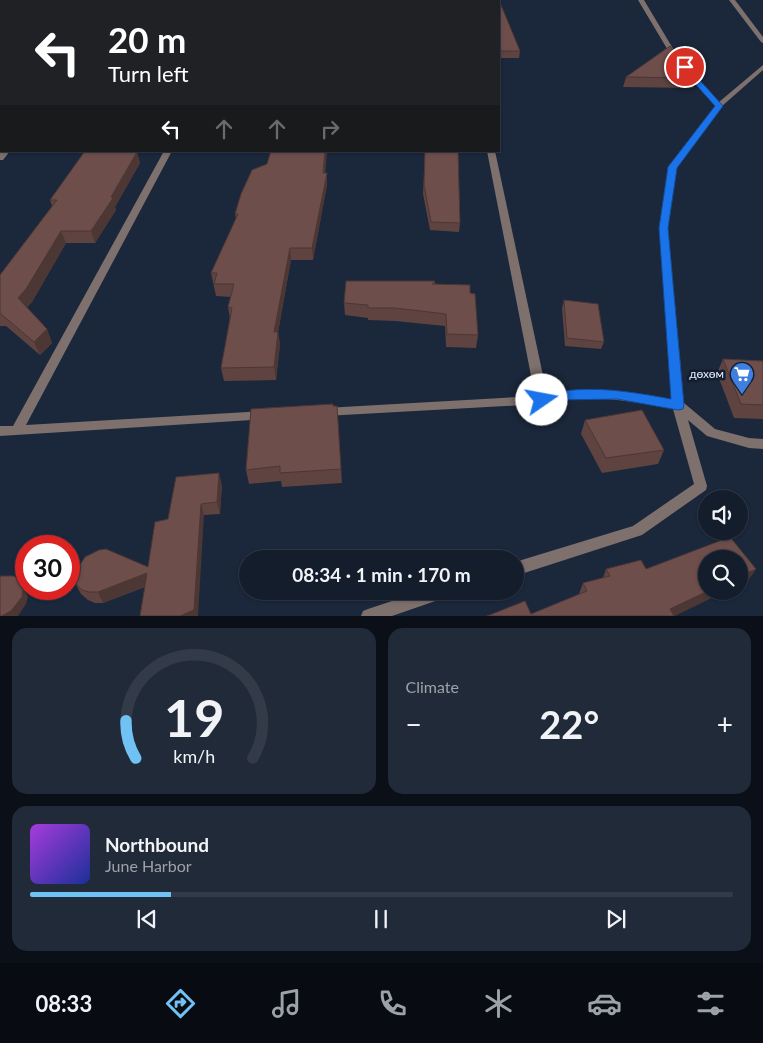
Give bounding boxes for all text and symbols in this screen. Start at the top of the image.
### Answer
text: 20 m [108,18,186,60]
icon: left [25,20,90,85]
pin [664,46,706,88]
icon: arrive [671,53,699,81]
text: Turn left [108,60,189,87]
icon: left [157,115,185,143]
icon: ahead [210,115,238,143]
icon: ahead [263,115,291,143]
icon: right [316,115,344,143]
supermarket icon: дөхөм [729,361,755,395]
place label: дөхөм [689,366,724,381]
position arrow [515,373,567,425]
map controls [698,490,748,600]
button: sound [698,490,748,540]
speed limit sign: 30 [15,535,80,600]
button: search [698,550,748,600]
text: 08:34 · 1 min · 170 m [292,563,471,586]
text: Climate [406,677,459,696]
text: 19 [164,686,224,748]
text: 22° [539,701,599,747]
text: − [406,707,422,741]
text: + [717,707,733,741]
text: km/h [173,745,215,767]
text: Northbound [105,833,209,856]
text: June Harbor [105,856,192,875]
icon: previous [133,905,161,933]
icon: pause [367,905,395,933]
icon: next [602,905,630,933]
icon: directions [163,986,198,1021]
icon: music [269,986,304,1021]
icon: phone [375,986,410,1021]
icon: climate [481,986,516,1021]
icon: car [587,986,622,1021]
icon: filters [693,986,728,1021]
text: 08:33 [35,990,92,1017]

